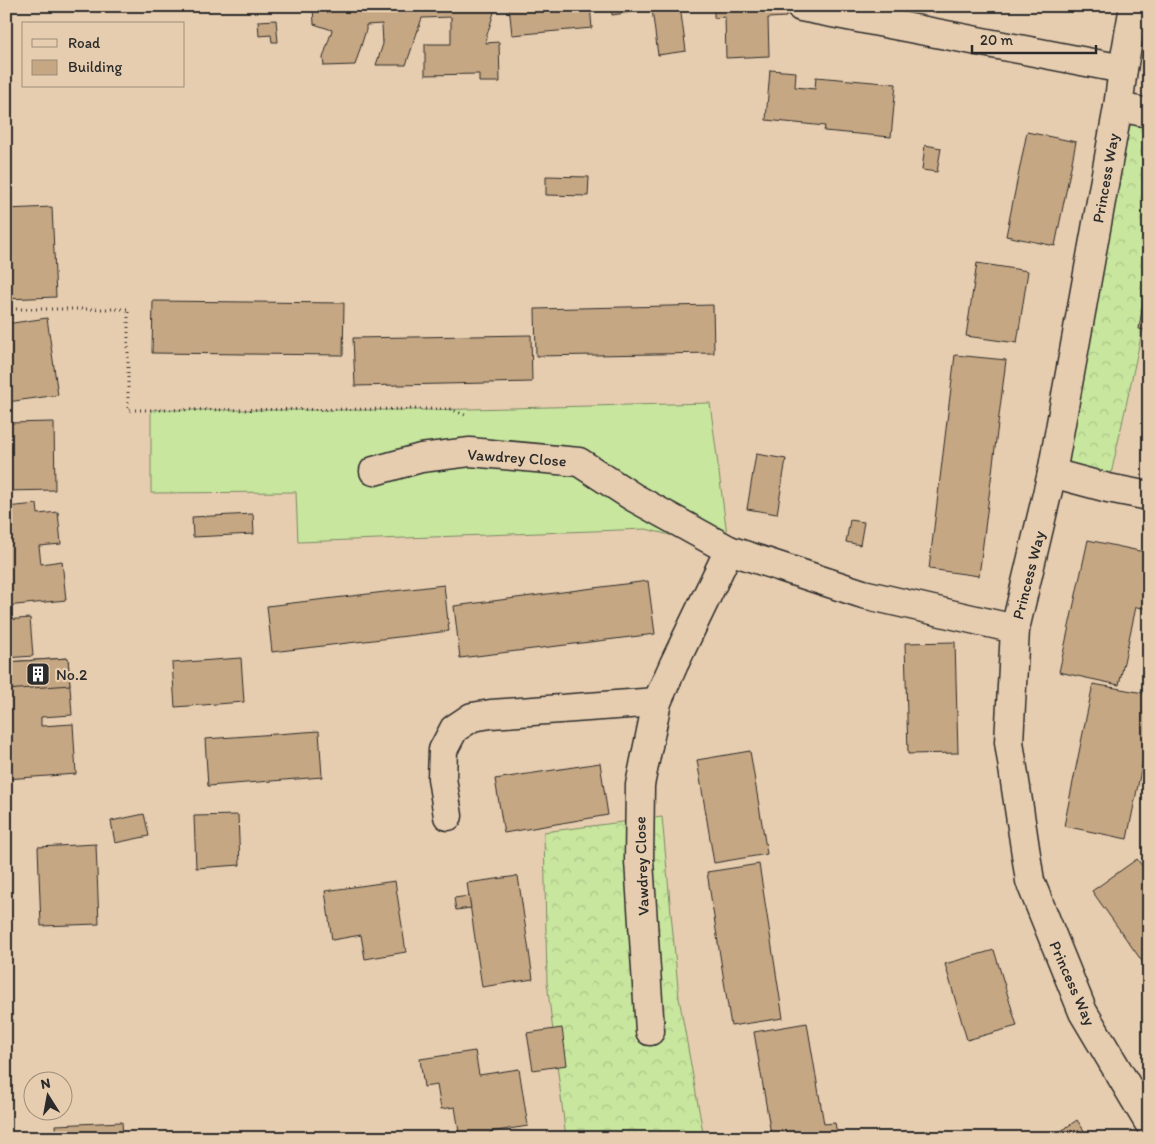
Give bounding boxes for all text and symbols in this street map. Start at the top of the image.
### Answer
legend [22,22,185,88]
scale bar [972,22,1096,54]
text: 20 m [980,31,1014,49]
text: Road [68,34,101,52]
text: Building [68,58,122,76]
street label: Princess Way [1088,131,1123,224]
street label: Vawdrey Close [467,445,567,470]
street label: Princess Way [1008,528,1049,621]
building icon: No.2 [25,661,51,687]
place label: No.2 [56,665,88,684]
street label: Vawdrey Close [630,816,653,916]
street label: Princess Way [1045,938,1100,1029]
north arrow [22,1072,72,1122]
text: N [39,1074,52,1093]

